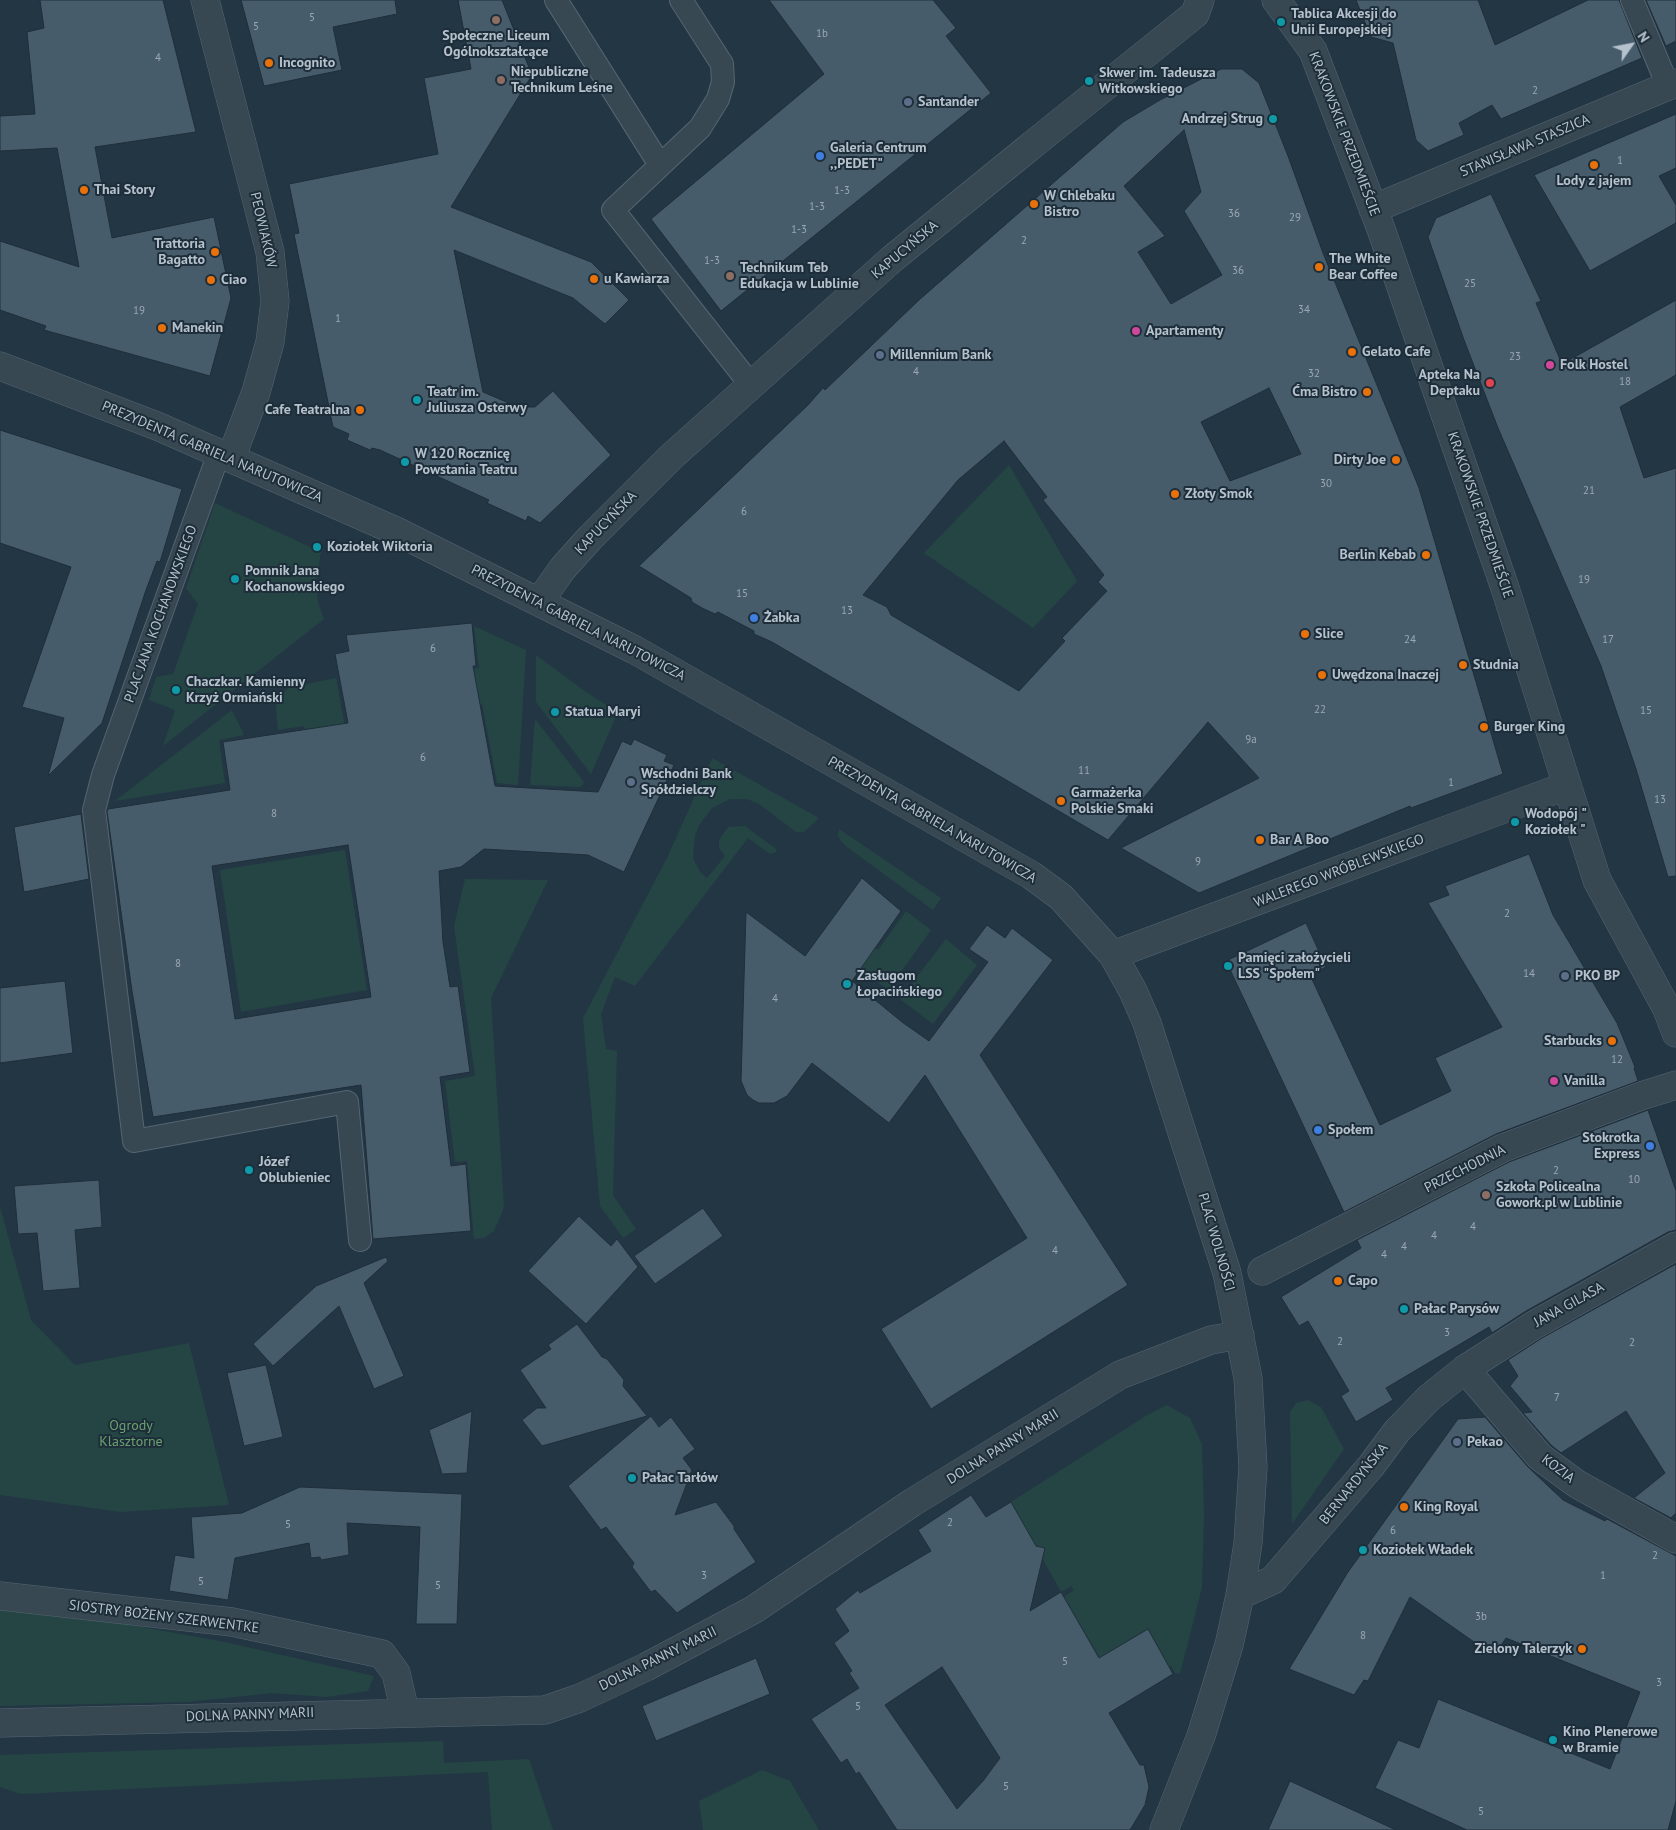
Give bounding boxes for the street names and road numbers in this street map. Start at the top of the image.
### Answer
street label: KRAKOWSKIE PRZEDMIEŚCIE [1305,50,1383,218]
street label: STANISŁAWA STASZICA [1458,111,1592,181]
street label: PEOWIAKÓW [246,190,280,270]
street label: KAPUCYŃSKA [868,217,942,283]
street label: PREZYDENTA GABRIELA NARUTOWICZA [99,398,325,506]
street label: KRAKOWSKIE PRZEDMIEŚCIE [1444,430,1516,600]
street label: KAPUCYŃSKA [572,488,640,558]
street label: PLAC JANA KOCHANOWSKIEGO [121,523,201,705]
street label: PREZYDENTA GABRIELA NARUTOWICZA [468,561,688,685]
street label: PREZYDENTA GABRIELA NARUTOWICZA [825,753,1039,887]
street label: WALEREGO WRÓBLEWSKIEGO [1252,831,1426,911]
street label: PRZECHODNIA [1422,1141,1508,1197]
street label: PLAC WOLNOŚCI [1194,1191,1238,1293]
street label: JANA GILASA [1531,1279,1607,1331]
street label: DOLNA PANNY MARII [944,1406,1062,1488]
street label: BERNARDYŃSKA [1316,1440,1392,1528]
street label: KOZIA [1538,1451,1578,1487]
street label: SIOSTRY BOŻENY SZERWENTKE [68,1597,260,1637]
street label: DOLNA PANNY MARII [597,1623,719,1695]
street label: DOLNA PANNY MARII [185,1704,315,1726]

